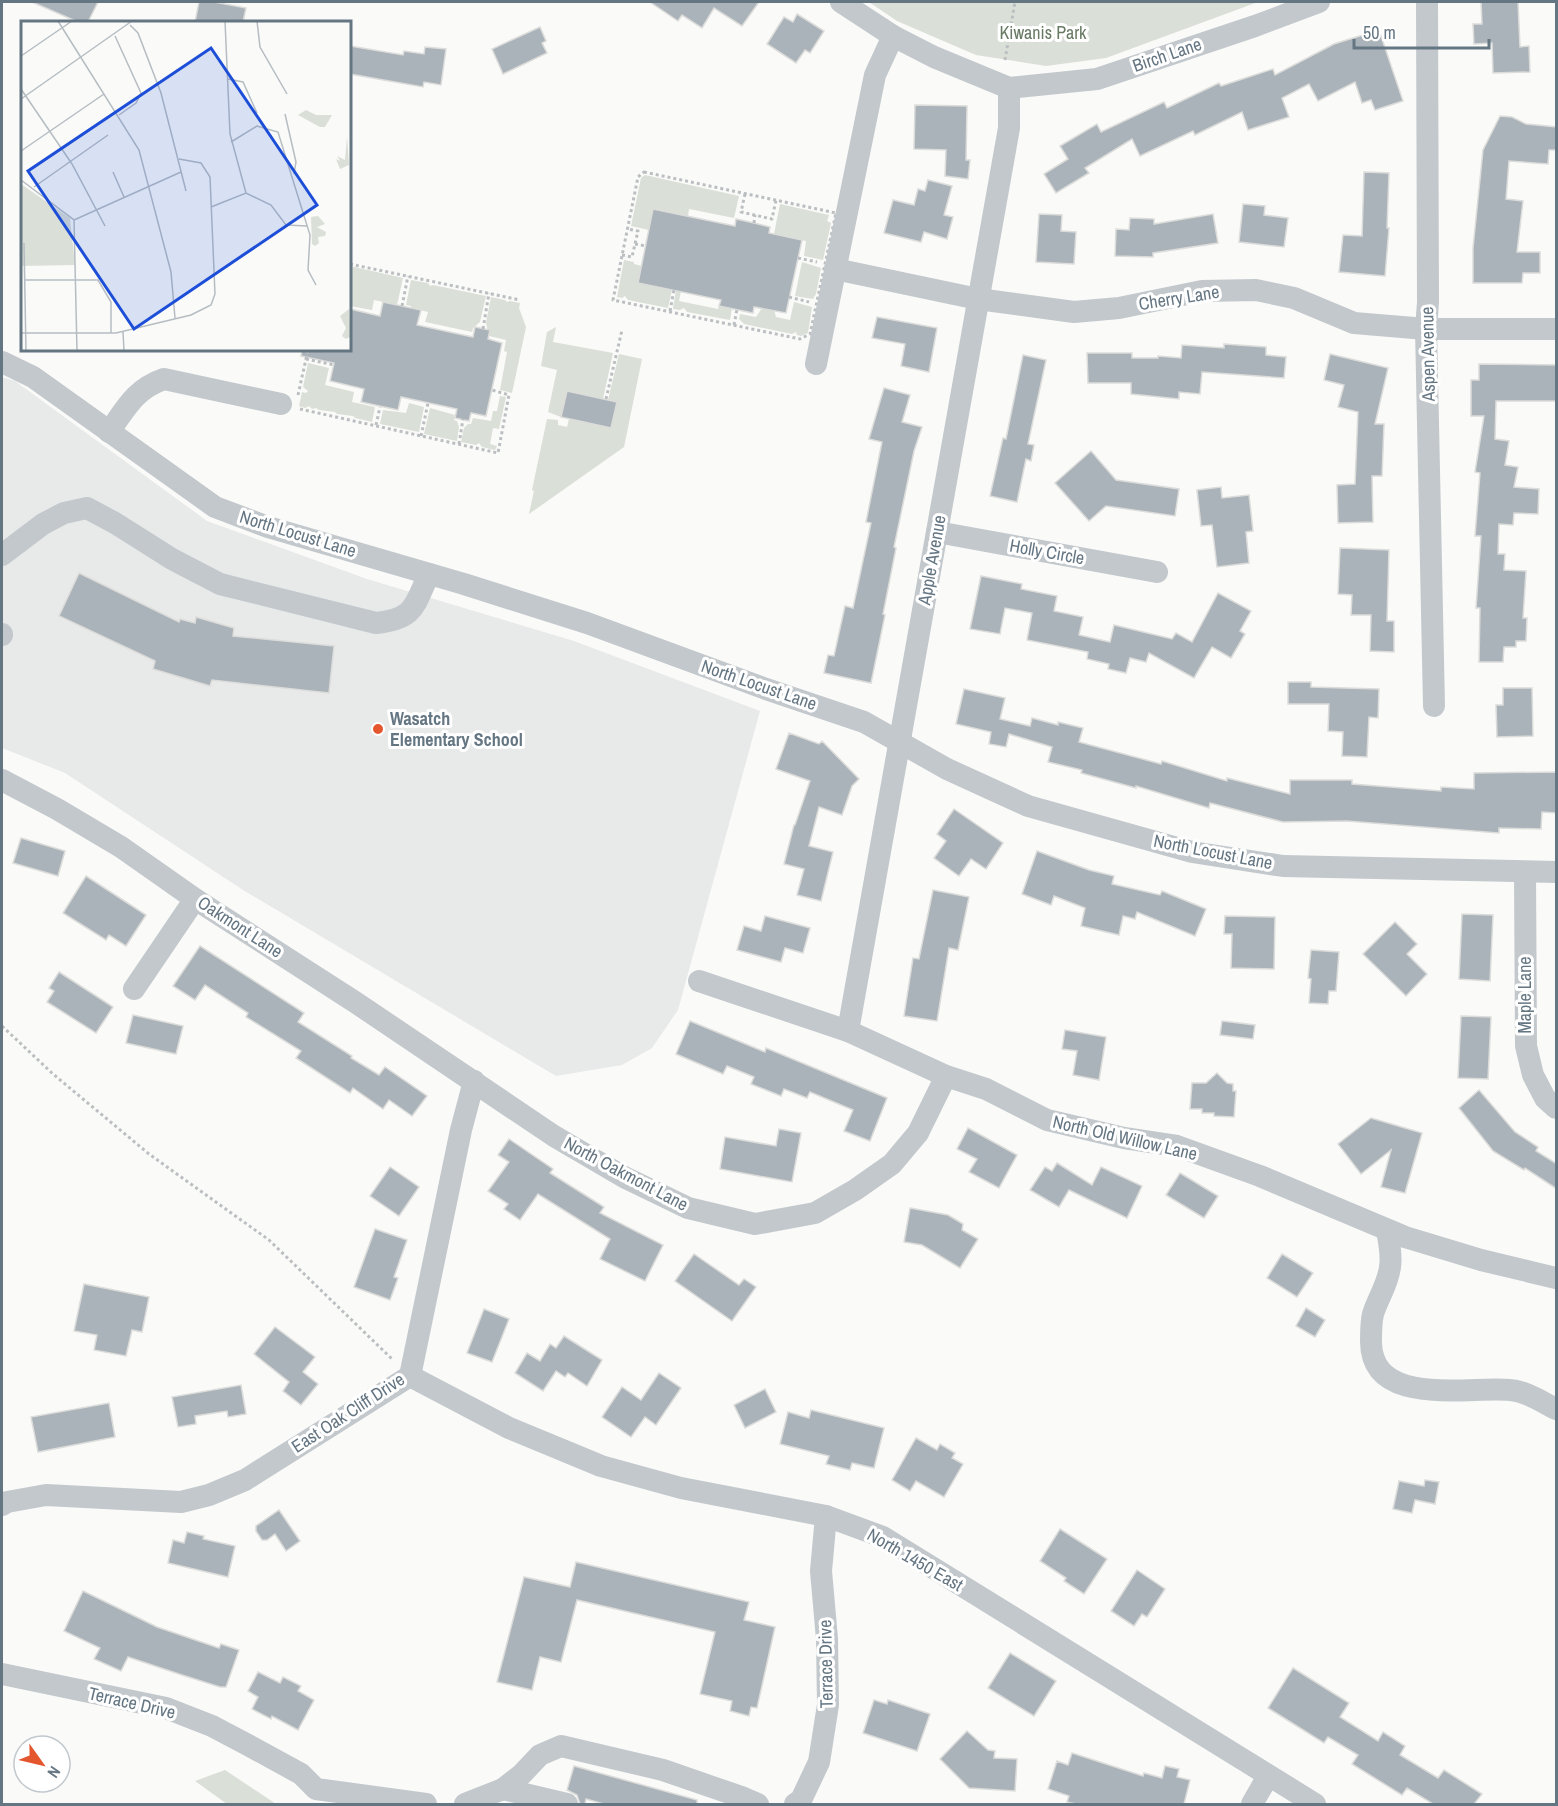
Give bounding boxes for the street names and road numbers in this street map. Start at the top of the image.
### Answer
street label: Birch Lane [1129,31,1205,78]
street label: Cherry Lane [1137,279,1221,316]
street label: Aspen Avenue [1414,306,1441,403]
street label: North Locust Lane [237,504,359,563]
street label: Apple Avenue [911,513,952,608]
street label: Holly Circle [1008,533,1086,570]
street label: North Locust Lane [698,653,820,716]
street label: North Locust Lane [1152,828,1275,875]
street label: Oakmont Lane [193,890,288,963]
street label: Maple Lane [1512,956,1537,1034]
street label: North Old Willow Lane [1050,1109,1200,1166]
street label: North Oakmont Lane [560,1130,693,1217]
street label: East Oak Cliff Drive [286,1367,409,1459]
street label: North 1450 East [863,1522,968,1597]
street label: Terrace Drive [812,1620,839,1709]
street label: Terrace Drive [86,1680,178,1725]

